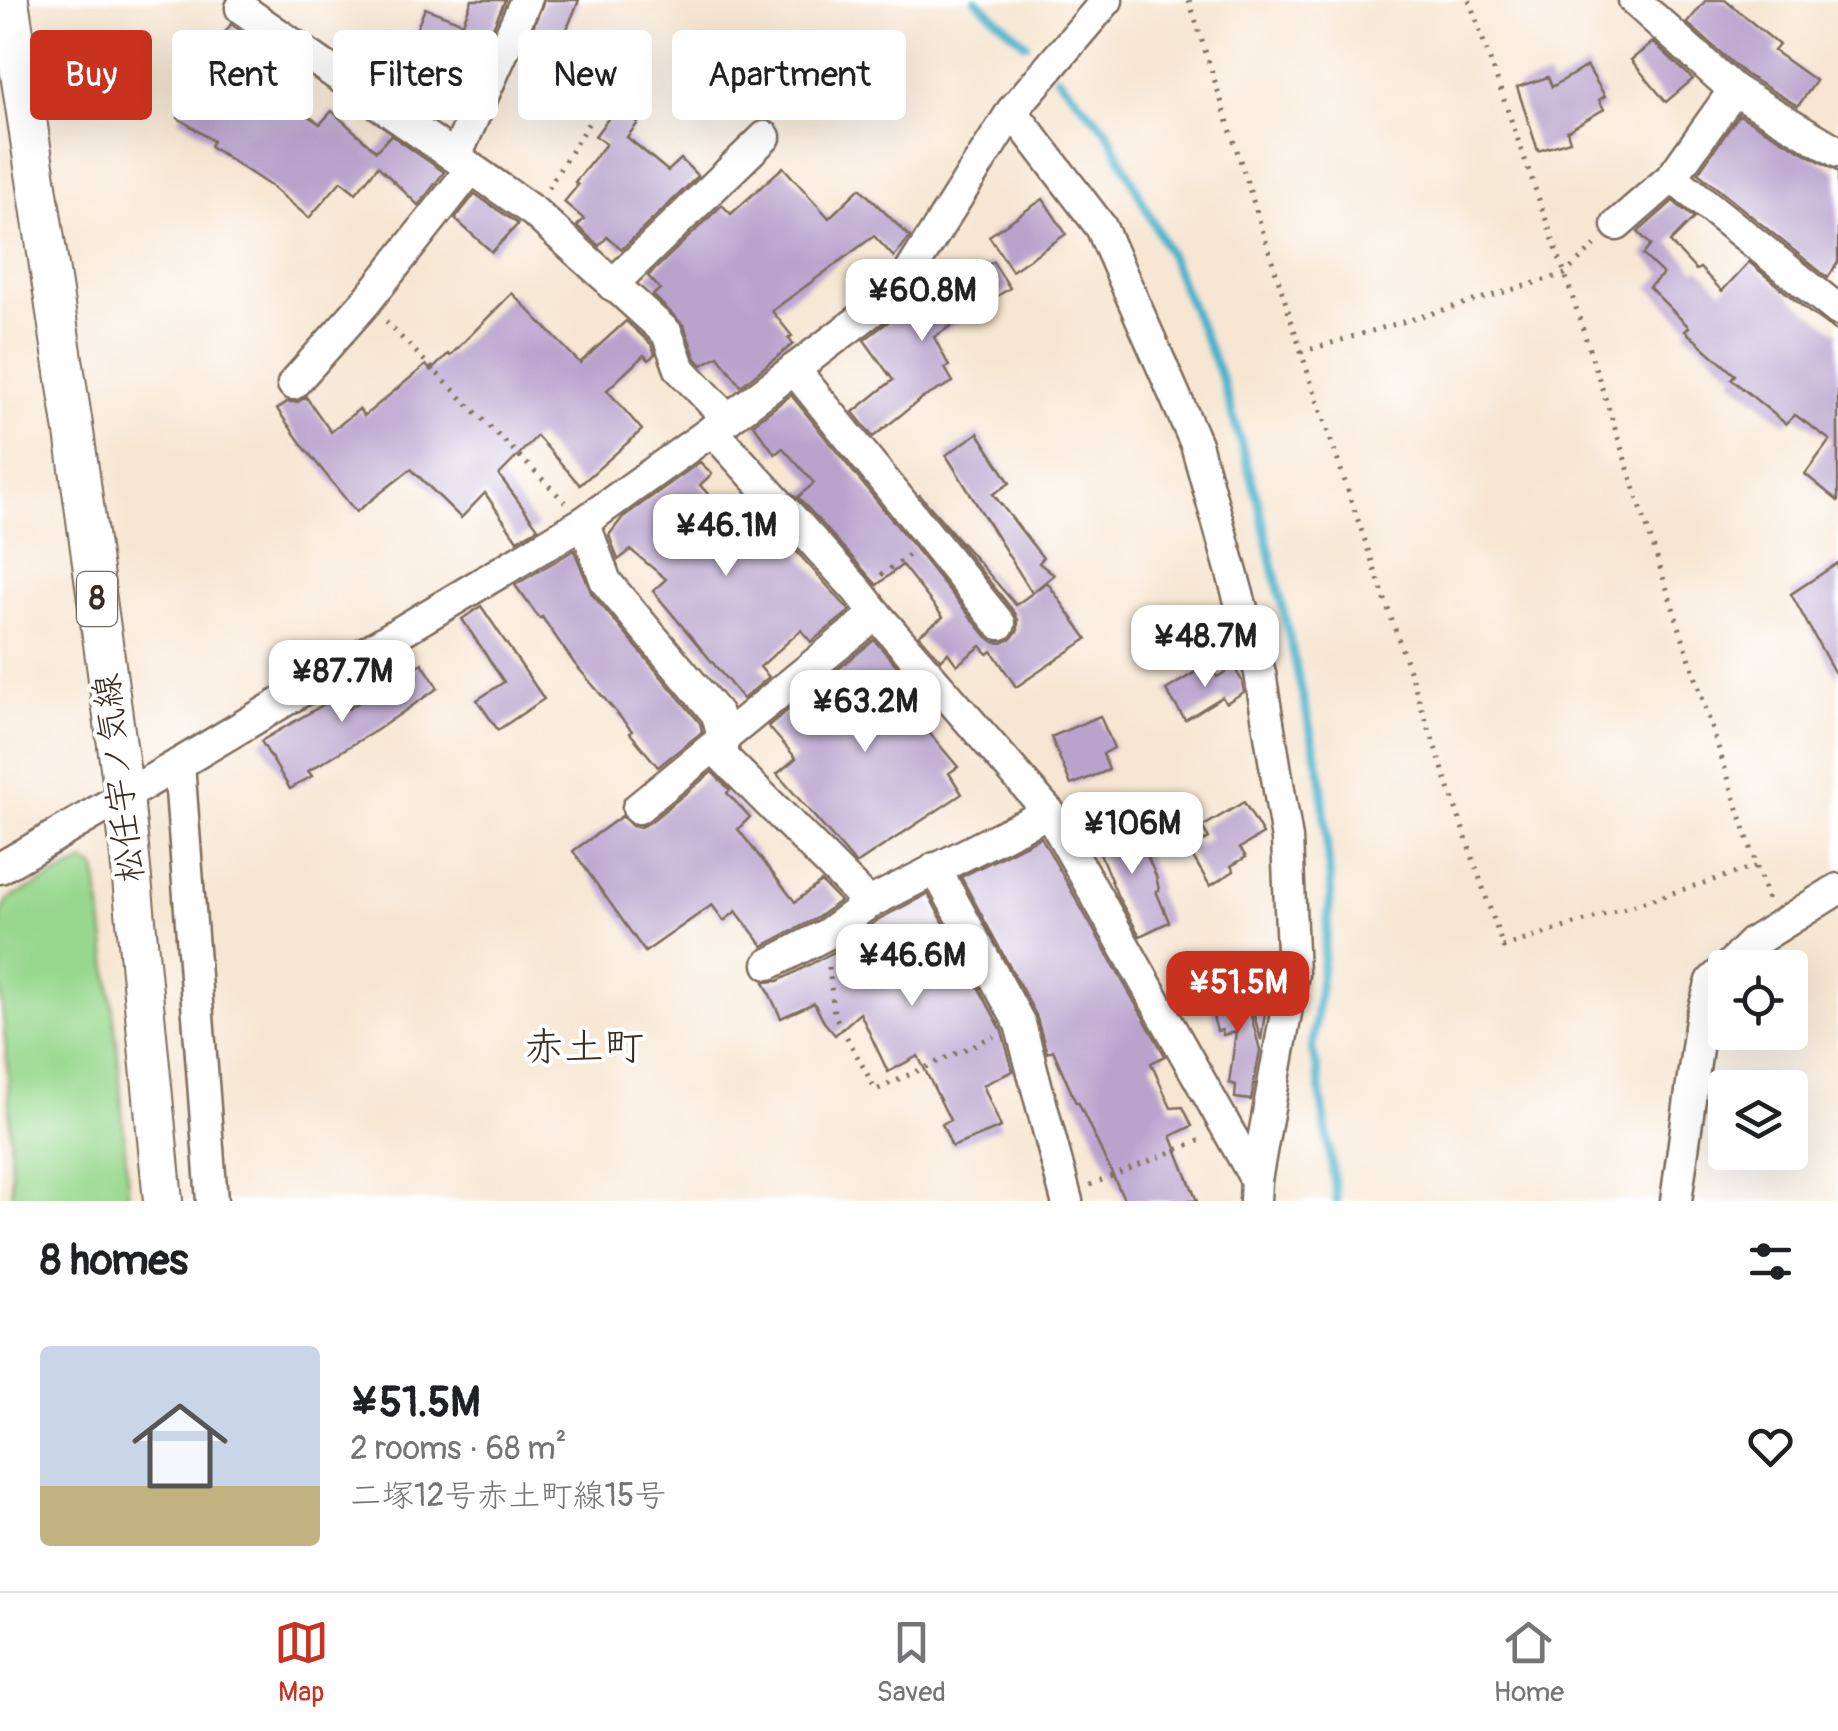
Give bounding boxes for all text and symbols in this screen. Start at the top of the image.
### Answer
chip: Buy [30,30,152,120]
chip: Rent [172,30,313,120]
chip: Filters [333,30,498,120]
chip: New [518,30,652,120]
chip: Apartment [672,30,906,120]
pin: ¥60.8M [841,259,1003,344]
text: ¥60.8M [868,271,976,311]
pin: ¥46.1M [645,494,807,579]
text: ¥46.1M [675,506,777,546]
road number: 8 [77,572,117,626]
pin: ¥48.7M [1124,605,1286,690]
text: ¥48.7M [1153,617,1257,657]
pin: ¥87.7M [261,640,423,725]
text: ¥87.7M [291,652,393,692]
pin: ¥63.2M [784,670,946,755]
street label: 松任宇ノ気線 [84,671,154,885]
text: ¥63.2M [812,682,918,722]
pin: ¥106M [1062,792,1202,877]
text: ¥106M [1083,804,1181,844]
pin: ¥46.6M [831,924,993,1009]
text: ¥46.6M [858,936,966,976]
map controls [1708,950,1808,1170]
button: locate [1708,950,1808,1050]
pin: ¥51.5M [1157,951,1319,1036]
text: ¥51.5M [1188,963,1288,1003]
district label: 赤土町 [524,1023,644,1072]
button: layers [1708,1070,1808,1170]
icon: filters [1743,1234,1798,1289]
text: 8 homes [40,1235,188,1287]
text: ¥51.5M [350,1377,481,1429]
icon: home [120,1386,240,1506]
icon: heart [1743,1419,1798,1474]
text: 2 rooms · 68 m² [350,1429,567,1469]
text: 二塚12号赤土町線15号 [350,1476,666,1516]
tab: Map [274,1615,329,1710]
tab: Saved [876,1615,946,1710]
tab: Home [1494,1615,1564,1710]

